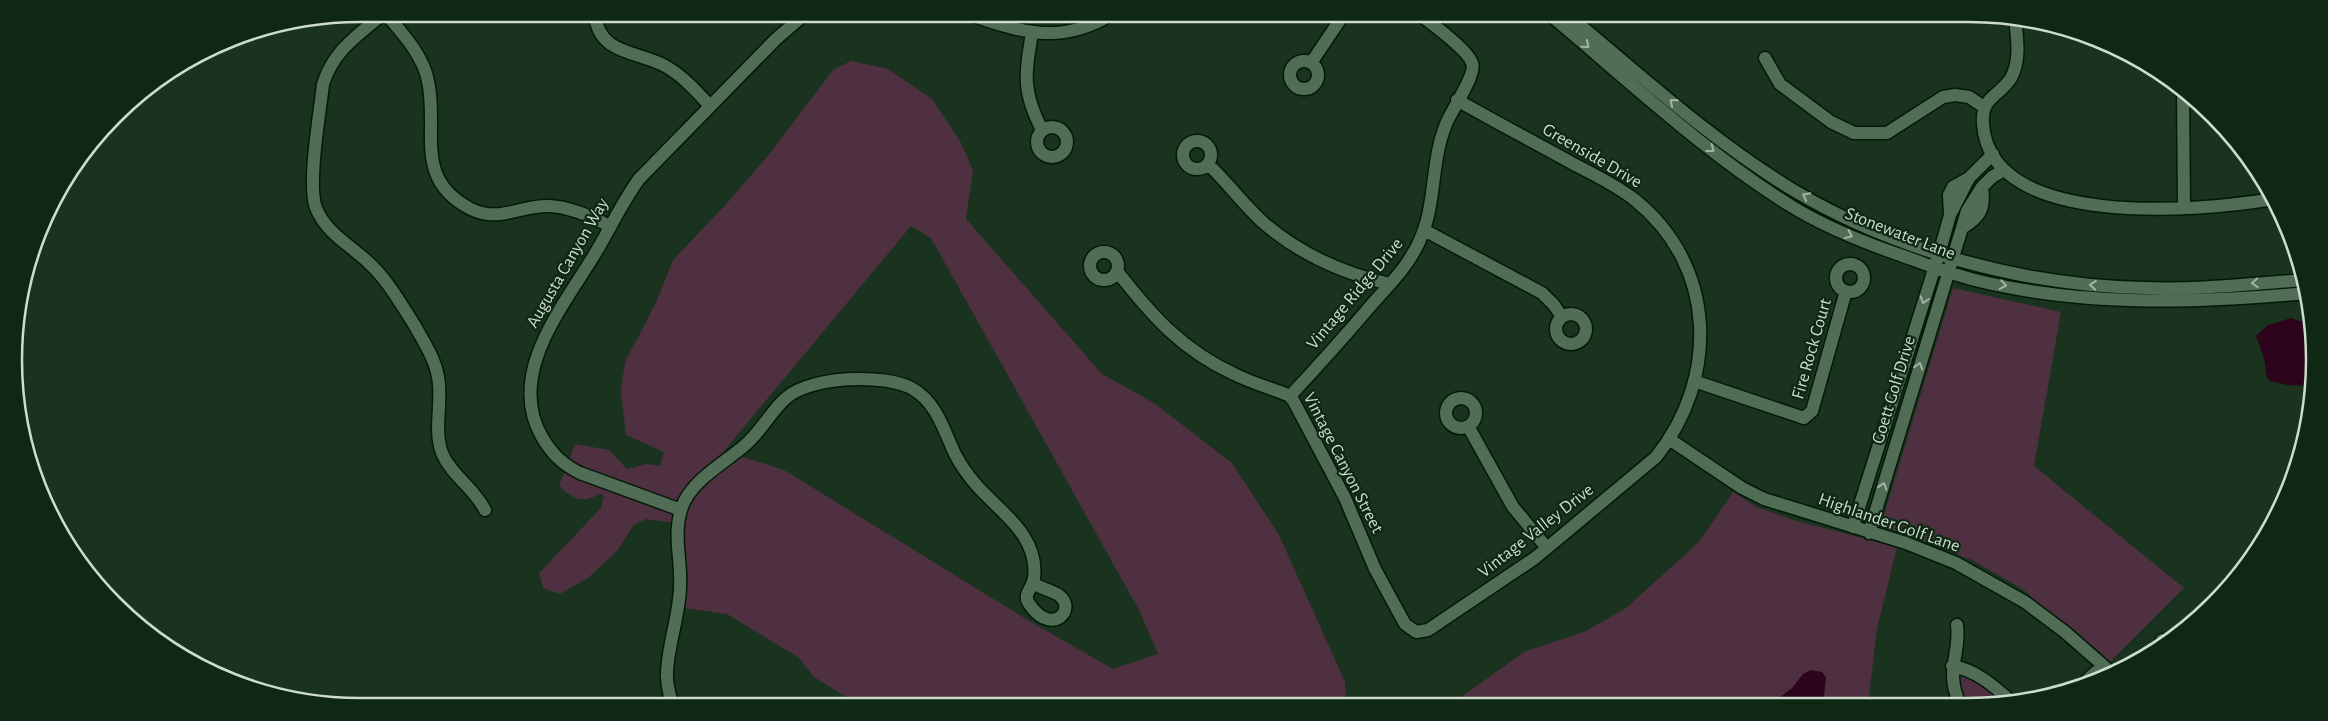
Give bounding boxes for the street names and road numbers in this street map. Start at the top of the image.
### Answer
street label: Greenside Drive [1539,120,1645,192]
street label: Augusta Canyon Way [524,195,613,331]
street label: Stonewater Lane [1843,205,1957,263]
street label: Vintage Ridge Drive [1303,235,1407,353]
street label: Fire Rock Court [1789,296,1835,401]
street label: Goett Golf Drive [1869,334,1919,446]
street label: Vintage Canyon Street [1300,390,1386,536]
street label: Vintage Valley Drive [1475,481,1597,581]
street label: Highlander Golf Lane [1816,490,1962,556]

